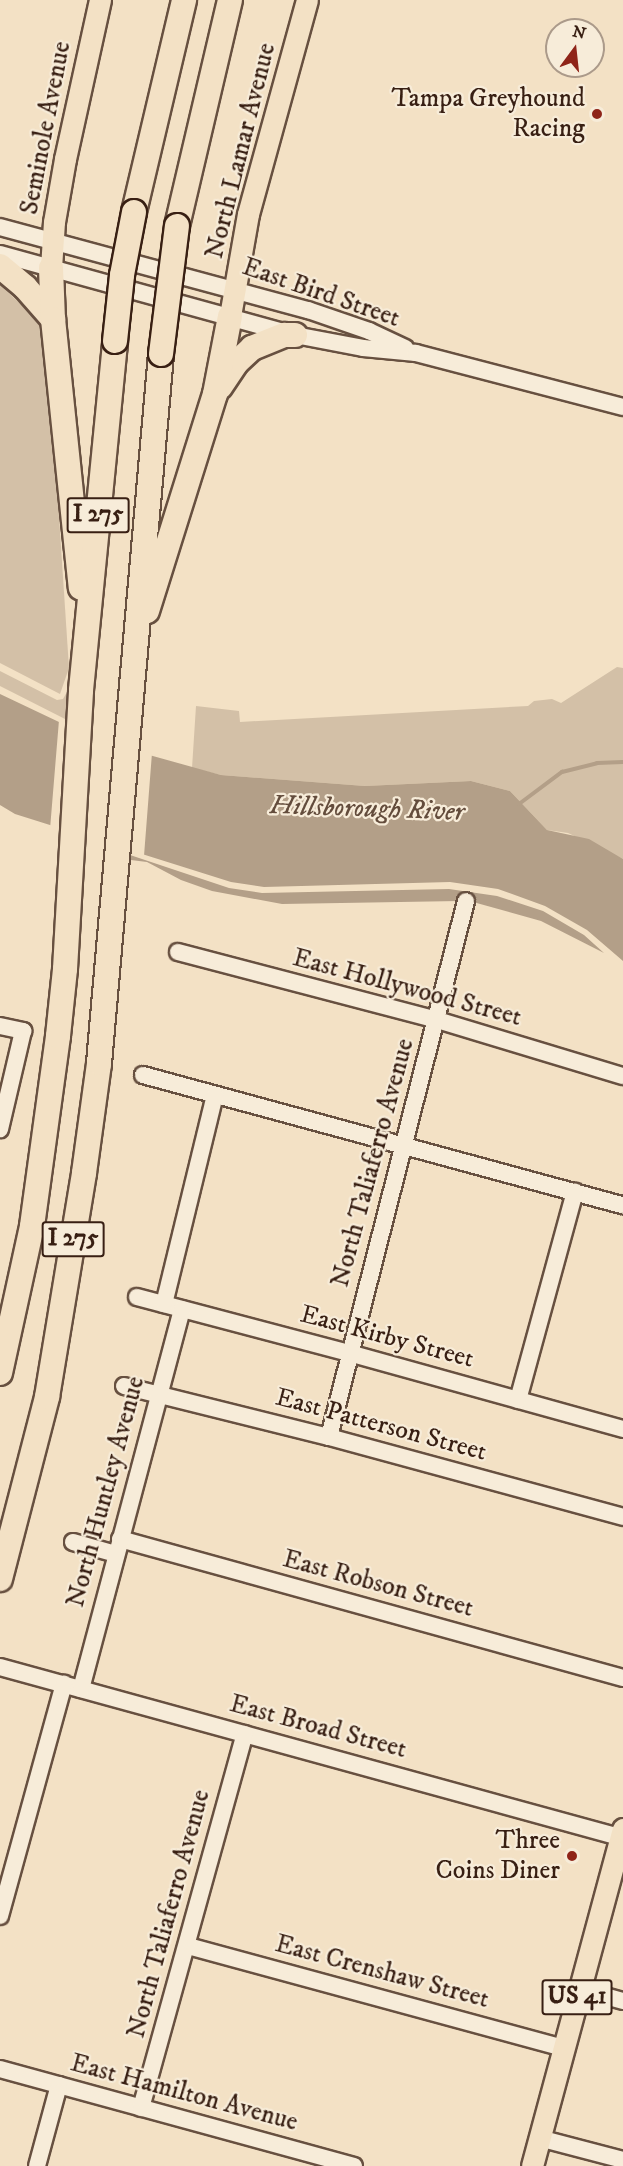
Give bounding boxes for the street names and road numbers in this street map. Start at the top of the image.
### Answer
street label: Seminole Avenue [14,39,78,217]
street label: North Lamar Avenue [199,40,283,262]
street label: East Bird Street [238,251,404,335]
road number: I 275 [66,494,130,536]
street label: East Hollywood Street [289,942,525,1034]
street label: North Taliaferro Avenue [325,1035,421,1291]
road number: I 275 [42,1218,104,1260]
street label: East Kirby Street [297,1299,477,1375]
street label: North Huntley Avenue [60,1373,152,1611]
street label: East Patterson Street [272,1382,490,1468]
street label: East Robson Street [279,1544,477,1624]
street label: East Broad Street [226,1688,410,1766]
street label: North Taliaferro Avenue [121,1786,217,2042]
street label: East Crenshaw Street [272,1928,492,2016]
road number: US 41 [541,1976,613,2018]
street label: East Hamilton Avenue [67,2048,301,2138]

